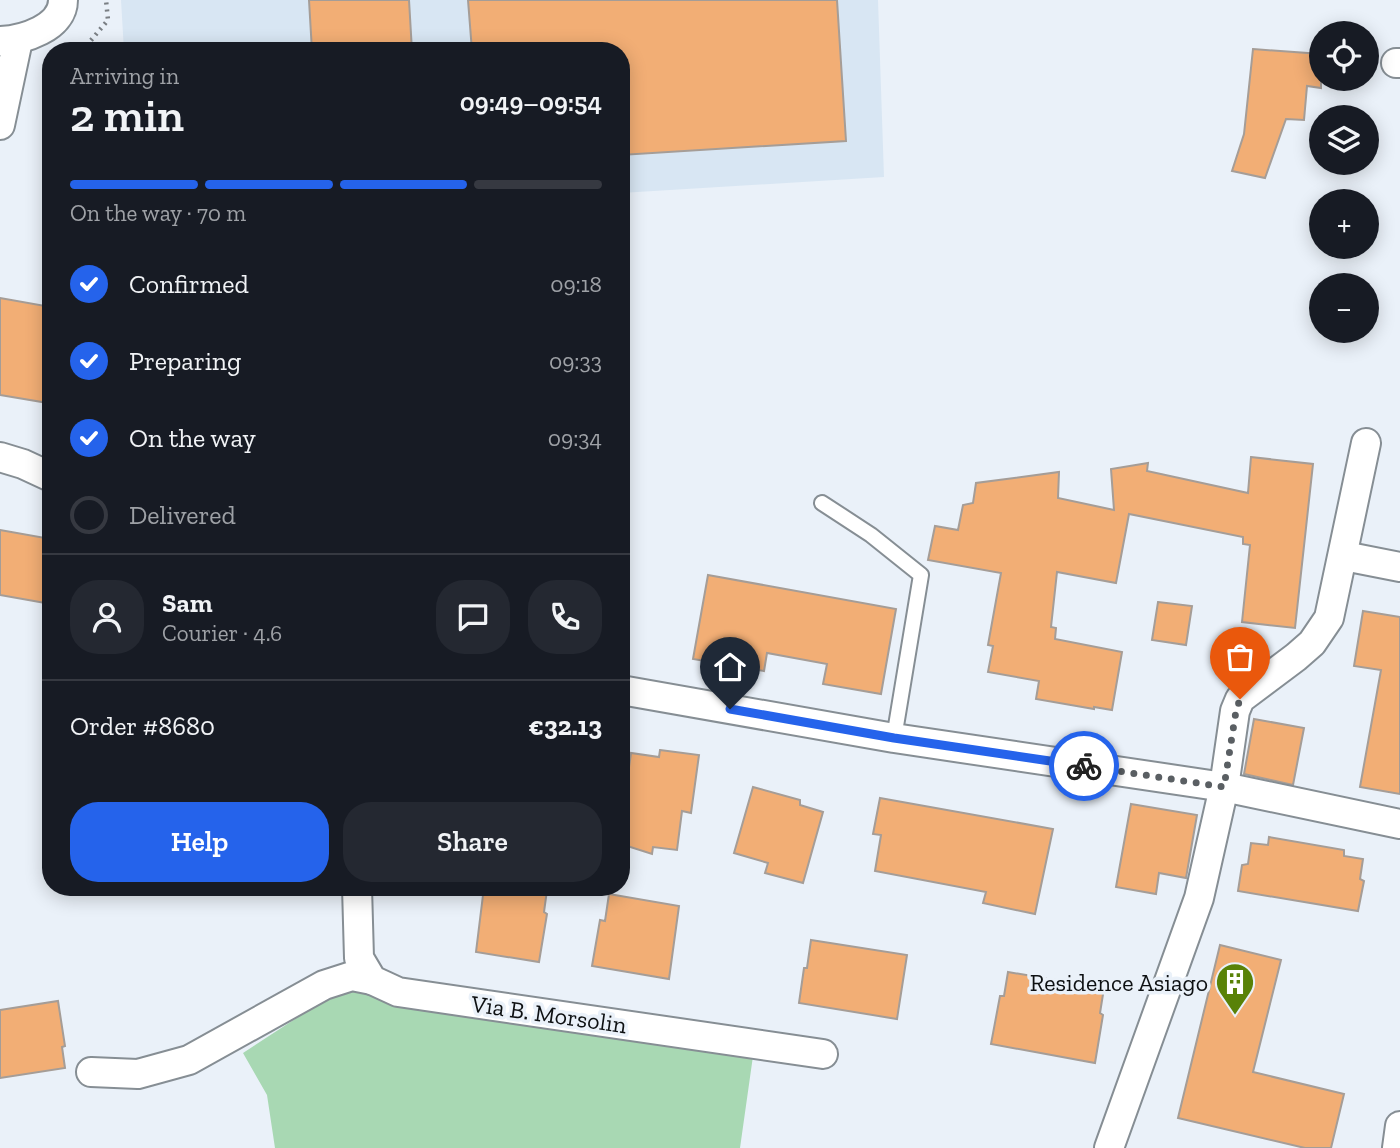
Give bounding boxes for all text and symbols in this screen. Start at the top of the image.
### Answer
map controls [1309,21,1379,343]
button: locate [1309,21,1379,91]
text: Arriving in [70,62,179,90]
text: 09:49–09:54 [460,86,602,118]
text: 2 min [70,88,184,143]
button: layers [1309,105,1379,175]
button: + [1309,189,1379,259]
text: On the way · 70 m [70,199,246,227]
icon: check [70,265,108,303]
text: Confirmed [129,268,249,300]
text: 09:18 [550,270,602,298]
button: − [1309,273,1379,343]
icon: check [70,342,108,380]
text: Preparing [129,345,241,377]
text: 09:33 [549,347,602,375]
icon: check [70,419,108,457]
text: On the way [129,422,256,454]
text: 09:34 [548,424,602,452]
text: Delivered [129,499,236,531]
button: person [70,580,144,654]
button: chat [436,580,510,654]
button: phone [528,580,602,654]
text: Sam [162,587,212,619]
text: Courier · 4.6 [162,619,282,647]
pin [1210,627,1270,699]
pin [700,637,760,709]
icon: bag [1221,638,1259,676]
icon: home [711,648,749,686]
text: Order #8680 [70,710,215,742]
text: €32.13 [528,710,602,742]
courier [1049,731,1119,801]
icon: bike [1065,747,1103,785]
button: Help [70,802,329,882]
button: Share [343,802,602,882]
building icon: Residence Asiago [1214,961,1256,1016]
place label: Residence Asiago [1030,968,1208,997]
street label: Via B. Morsolin [468,989,629,1039]

